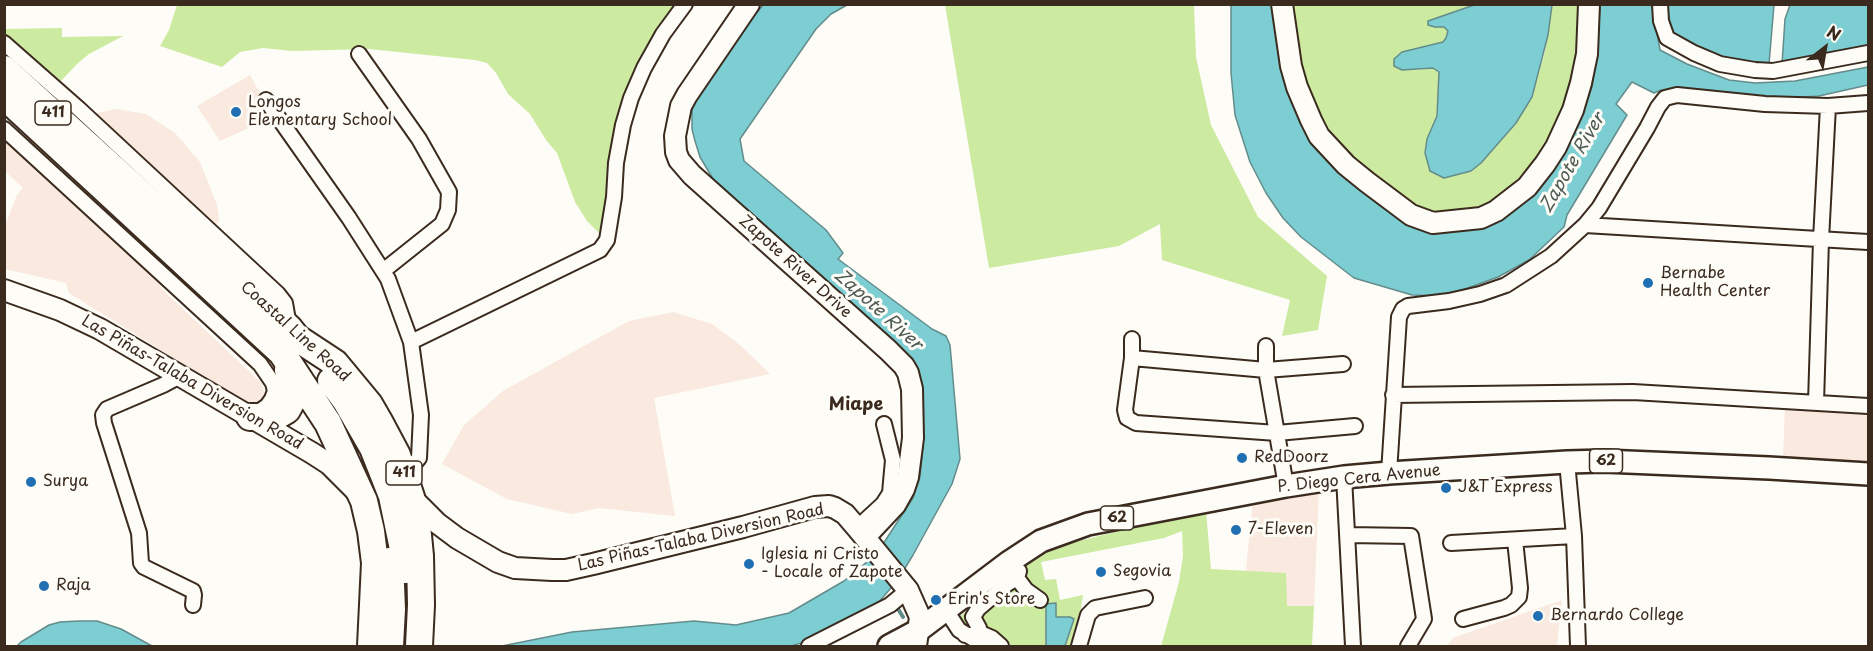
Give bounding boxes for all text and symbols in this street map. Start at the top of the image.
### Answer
north arrow [1795,18,1855,78]
text: N [1823,19,1846,46]
place label: Longos Elementary School [248,93,392,131]
road number: 411 [35,101,71,125]
marker: Longos Elementary School [229,105,243,119]
water label: Zapote River [1536,110,1610,216]
street label: Zapote River Drive [735,212,855,322]
place label: Bernabe Health Center [1660,264,1770,302]
water label: Zapote River [830,265,926,355]
marker: Bernabe Health Center [1641,276,1655,290]
street label: Coastal Line Road [236,278,354,386]
street label: Las Piñas-Talaba Diversion Road [78,312,306,454]
district label: Miape [829,394,883,416]
place label: RedDoorz [1254,448,1328,468]
road number: 62 [1590,449,1622,473]
marker: RedDoorz [1235,451,1249,465]
road number: 411 [386,461,422,485]
street label: P. Diego Cera Avenue [1277,461,1441,497]
place label: Surya [43,472,88,492]
marker: Surya [24,475,38,489]
place label: J&T Express [1458,478,1553,498]
marker: J&T Express [1439,481,1453,495]
street label: Las Piñas-Talaba Diversion Road [576,500,826,576]
road number: 62 [1100,506,1134,530]
place label: 7-Eleven [1248,520,1313,540]
marker: 7-Eleven [1229,523,1243,537]
place label: Iglesia ni Cristo - Locale of Zapote [761,545,903,583]
marker: Iglesia ni Cristo - Locale of Zapote [742,557,756,571]
place label: Segovia [1113,562,1171,582]
marker: Segovia [1094,565,1108,579]
place label: Raja [56,576,91,596]
marker: Raja [37,579,51,593]
place label: Erin's Store [948,590,1035,610]
marker: Erin's Store [929,593,943,607]
place label: Bernardo College [1550,606,1684,626]
marker: Bernardo College [1531,609,1545,623]

